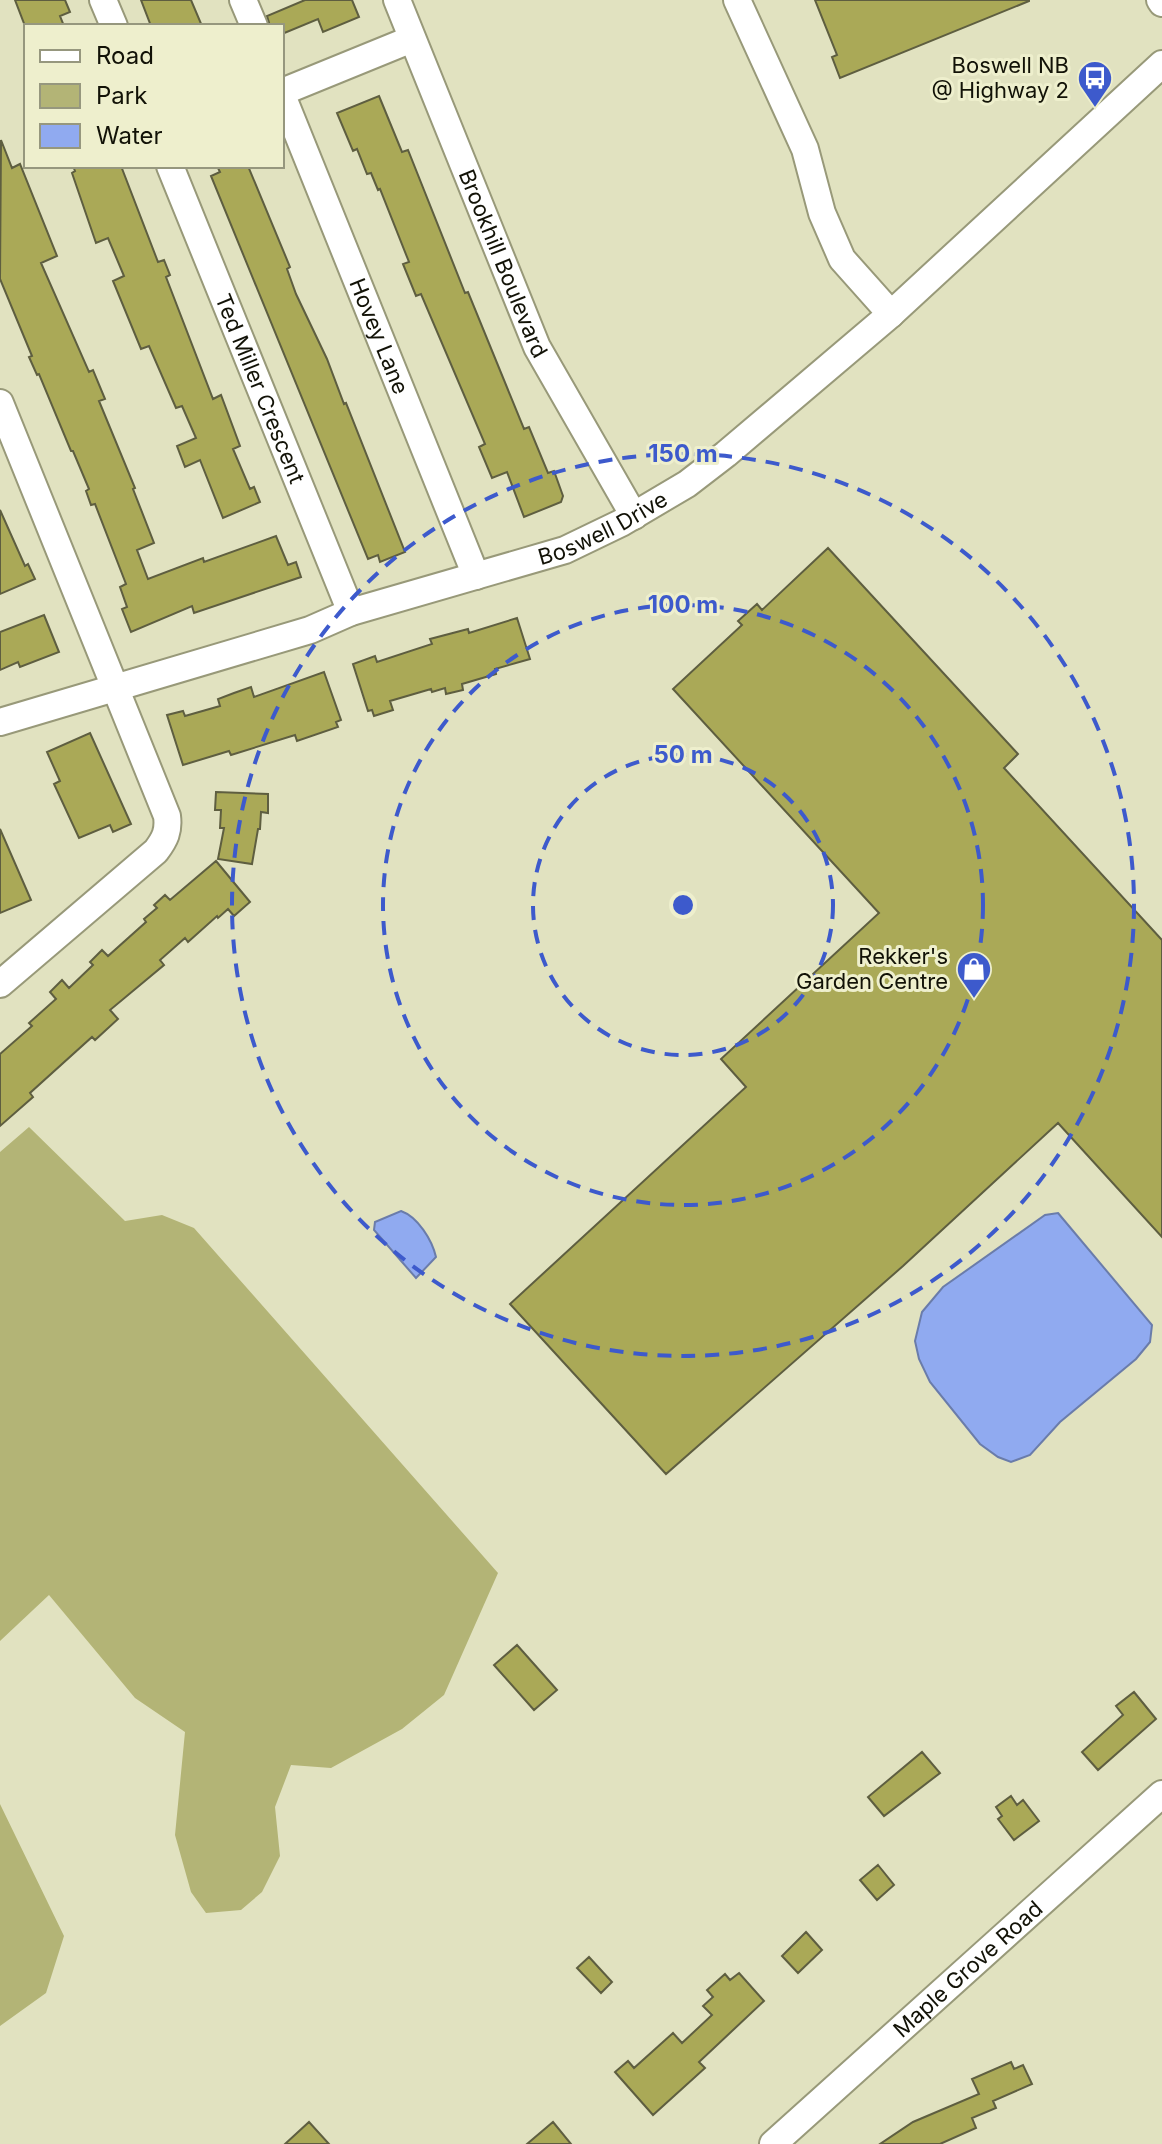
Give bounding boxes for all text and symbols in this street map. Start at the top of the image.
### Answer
legend [24,24,284,168]
text: Road [96,41,154,70]
place label: Boswell NB @ Highway 2 [931,52,1069,103]
bus stop icon: Boswell NB @ Highway 2 [1076,59,1114,109]
text: Park [96,81,147,110]
text: Water [96,121,163,150]
street label: Brookhill Boulevard [454,166,553,362]
street label: Hovey Lane [344,274,414,398]
street label: Ted Miller Crescent [210,290,310,487]
text: 150 m [648,439,718,468]
street label: Boswell Drive [535,486,672,570]
text: 100 m [648,590,718,619]
text: 50 m [653,740,713,769]
centre of rings [669,891,697,919]
place label: Rekker's Garden Centre [796,943,948,994]
shop icon: Rekker's Garden Centre [955,950,993,1000]
street label: Maple Grove Road [888,1895,1048,2042]

